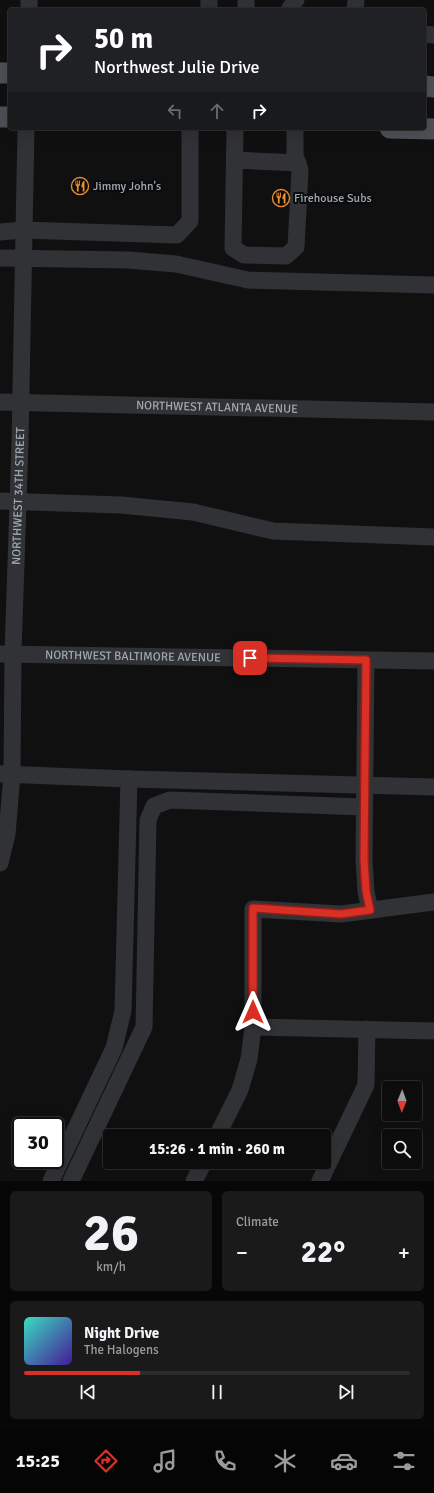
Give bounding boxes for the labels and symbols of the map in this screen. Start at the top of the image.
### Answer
restaurant icon: Jimmy John's [70,176,90,196]
place label: Jimmy John's [93,179,161,194]
restaurant icon: Firehouse Subs [271,188,291,208]
place label: Firehouse Subs [294,191,372,206]
street label: NORTHWEST ATLANTA AVENUE [136,398,298,416]
street label: NORTHWEST 34TH STREET [8,427,28,565]
pin [233,641,267,675]
street label: NORTHWEST BALTIMORE AVENUE [45,647,221,665]
position arrow [232,991,274,1033]
north arrow [382,1081,422,1121]
speed limit sign: 30 [12,1117,64,1169]

